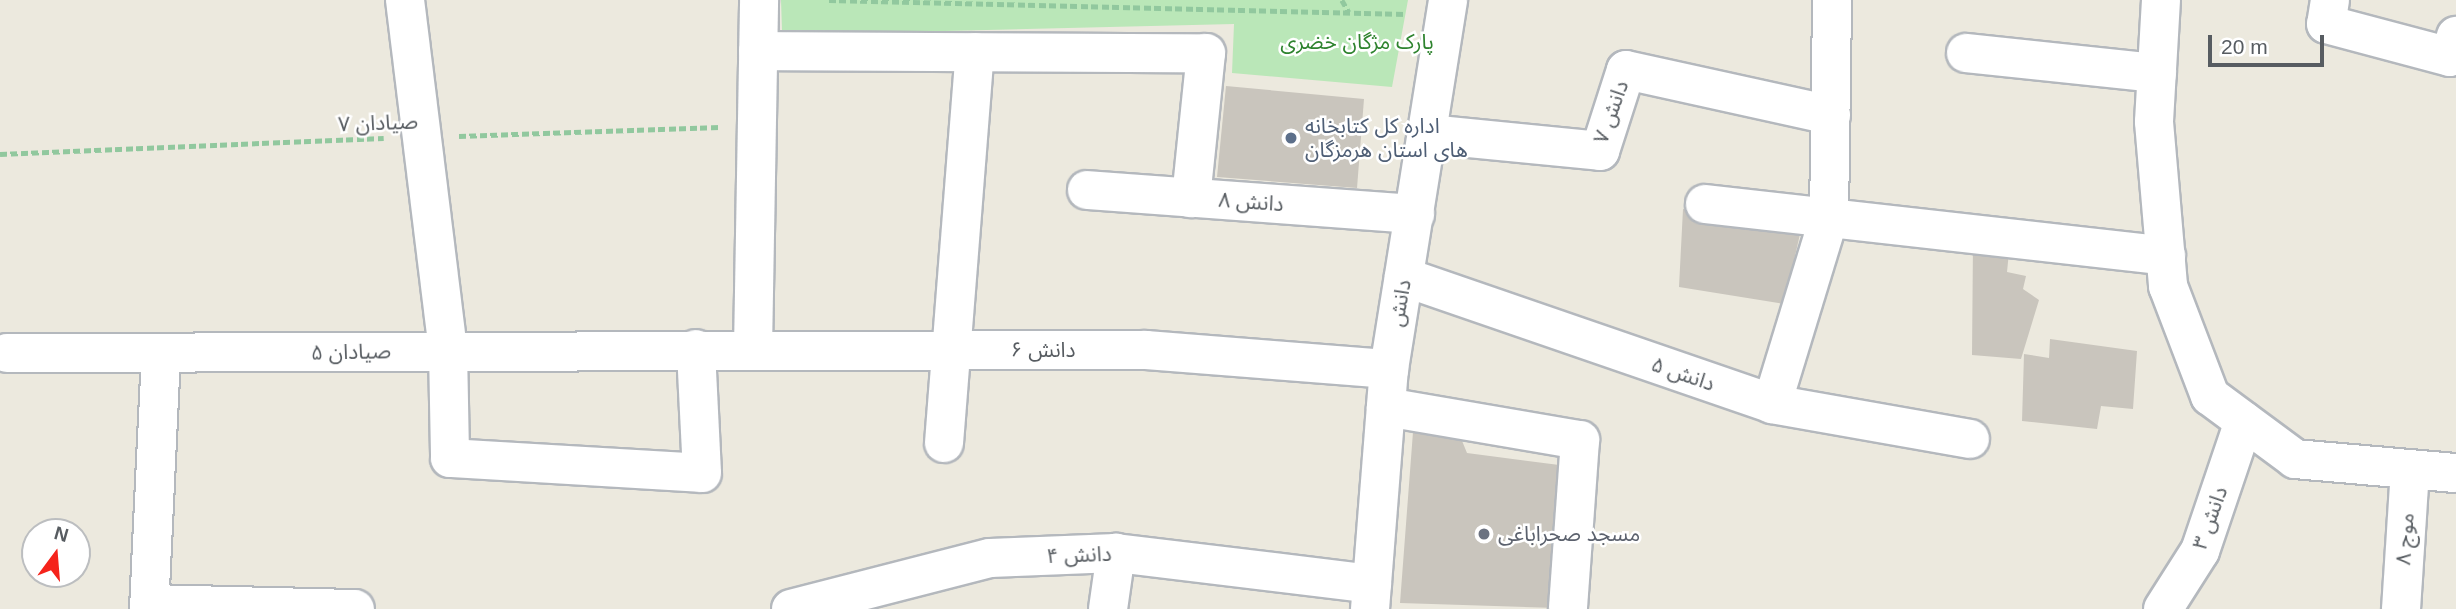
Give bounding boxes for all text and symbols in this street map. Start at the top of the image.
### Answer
scale bar [2211,21,2326,65]
park label: پارک مژگان خضری [1280,29,1434,55]
text: 20 m [2221,35,2268,58]
street label: دانش ۷ [1588,77,1634,147]
street label: صیادان ۷ [338,109,418,137]
place label: اداره کل کتابخانه های استان هرمزگان [1305,113,1468,163]
marker: اداره کل کتابخانه های استان هرمزگان [1283,130,1299,146]
street label: دانش ۸ [1218,187,1284,217]
street label: دانش [1383,278,1417,328]
street label: دانش ۶ [1010,337,1076,363]
street label: صیادان ۵ [311,339,391,365]
street label: دانش ۵ [1648,351,1718,397]
street label: دانش ۳ [2187,483,2233,553]
street label: موج ۸ [2391,512,2419,566]
north arrow [21,518,91,588]
place label: مسجد صحراباغی [1498,521,1640,547]
text: N [52,522,71,546]
marker: مسجد صحراباغی [1476,526,1492,542]
street label: دانش ۴ [1046,541,1112,569]

